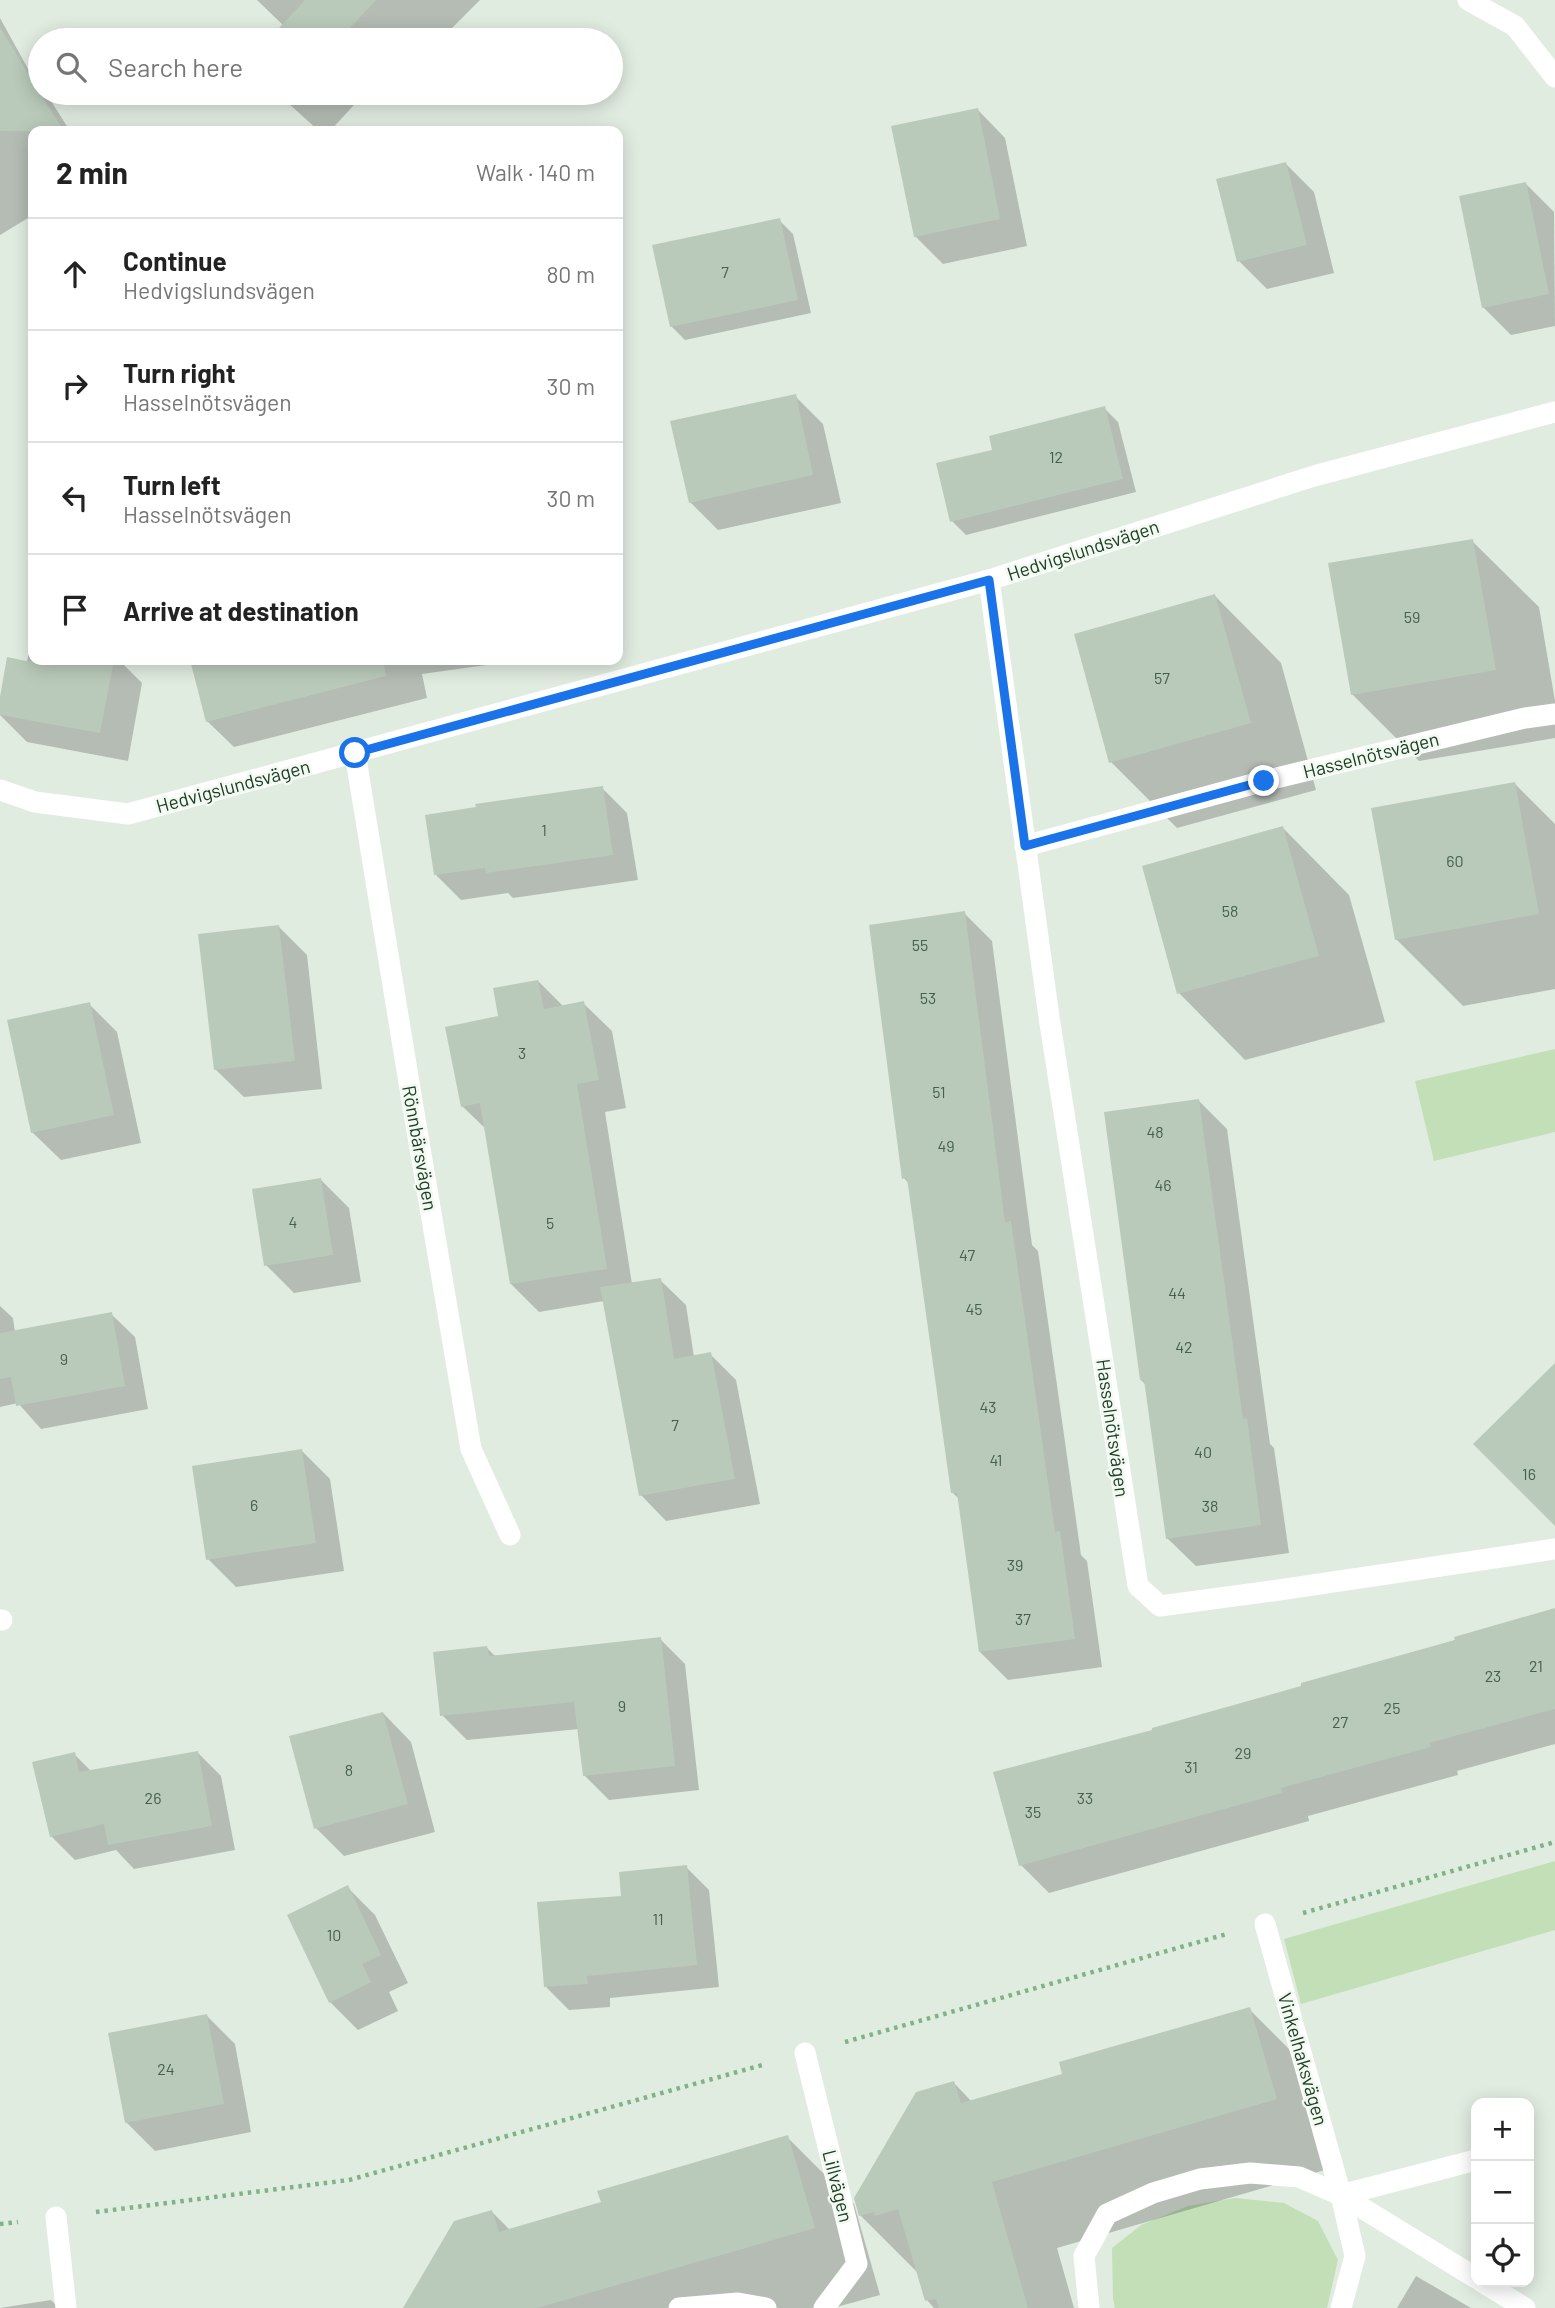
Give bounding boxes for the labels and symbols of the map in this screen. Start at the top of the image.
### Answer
house number: 7 [721,262,729,281]
house number: 12 [1049,447,1063,466]
street label: Hedvigslundsvägen [1004,514,1162,585]
house number: 59 [1404,607,1420,626]
house number: 57 [1154,668,1170,687]
street label: Hasselnötsvägen [1301,727,1441,783]
route start [339,737,370,768]
street label: Hedvigslundsvägen [153,754,312,817]
route end [1248,765,1279,796]
house number: 1 [541,820,547,839]
house number: 60 [1446,851,1464,870]
house number: 58 [1222,901,1238,920]
house number: 55 [912,935,928,954]
house number: 53 [920,988,936,1007]
house number: 3 [518,1043,526,1062]
house number: 51 [932,1082,946,1101]
street label: Rönnbärsvägen [398,1084,443,1212]
house number: 48 [1146,1122,1164,1141]
house number: 49 [937,1136,955,1155]
house number: 46 [1154,1175,1172,1194]
house number: 4 [289,1212,297,1231]
house number: 5 [546,1213,554,1232]
house number: 47 [959,1245,975,1264]
house number: 44 [1168,1283,1186,1302]
house number: 45 [965,1299,983,1318]
house number: 42 [1175,1337,1193,1356]
house number: 9 [60,1349,68,1368]
street label: Hasselnötsvägen [1092,1357,1135,1499]
house number: 43 [979,1397,997,1416]
house number: 7 [671,1415,679,1434]
house number: 40 [1194,1442,1212,1461]
house number: 41 [990,1450,1002,1469]
house number: 16 [1522,1464,1536,1483]
house number: 6 [250,1495,258,1514]
house number: 38 [1202,1496,1218,1515]
house number: 39 [1007,1555,1023,1574]
house number: 37 [1015,1609,1031,1628]
house number: 21 [1529,1656,1543,1675]
house number: 23 [1485,1666,1501,1685]
house number: 9 [618,1696,626,1715]
house number: 25 [1384,1698,1400,1717]
house number: 27 [1332,1712,1348,1731]
house number: 29 [1235,1743,1251,1762]
house number: 31 [1184,1757,1198,1776]
house number: 8 [345,1760,353,1779]
house number: 26 [145,1788,161,1807]
house number: 33 [1077,1788,1093,1807]
house number: 35 [1025,1802,1041,1821]
house number: 11 [652,1909,664,1928]
house number: 10 [327,1925,341,1944]
street label: Vinkelhaksvägen [1274,1990,1333,2128]
house number: 24 [157,2059,175,2078]
street label: Lillvägen [818,2147,859,2224]

